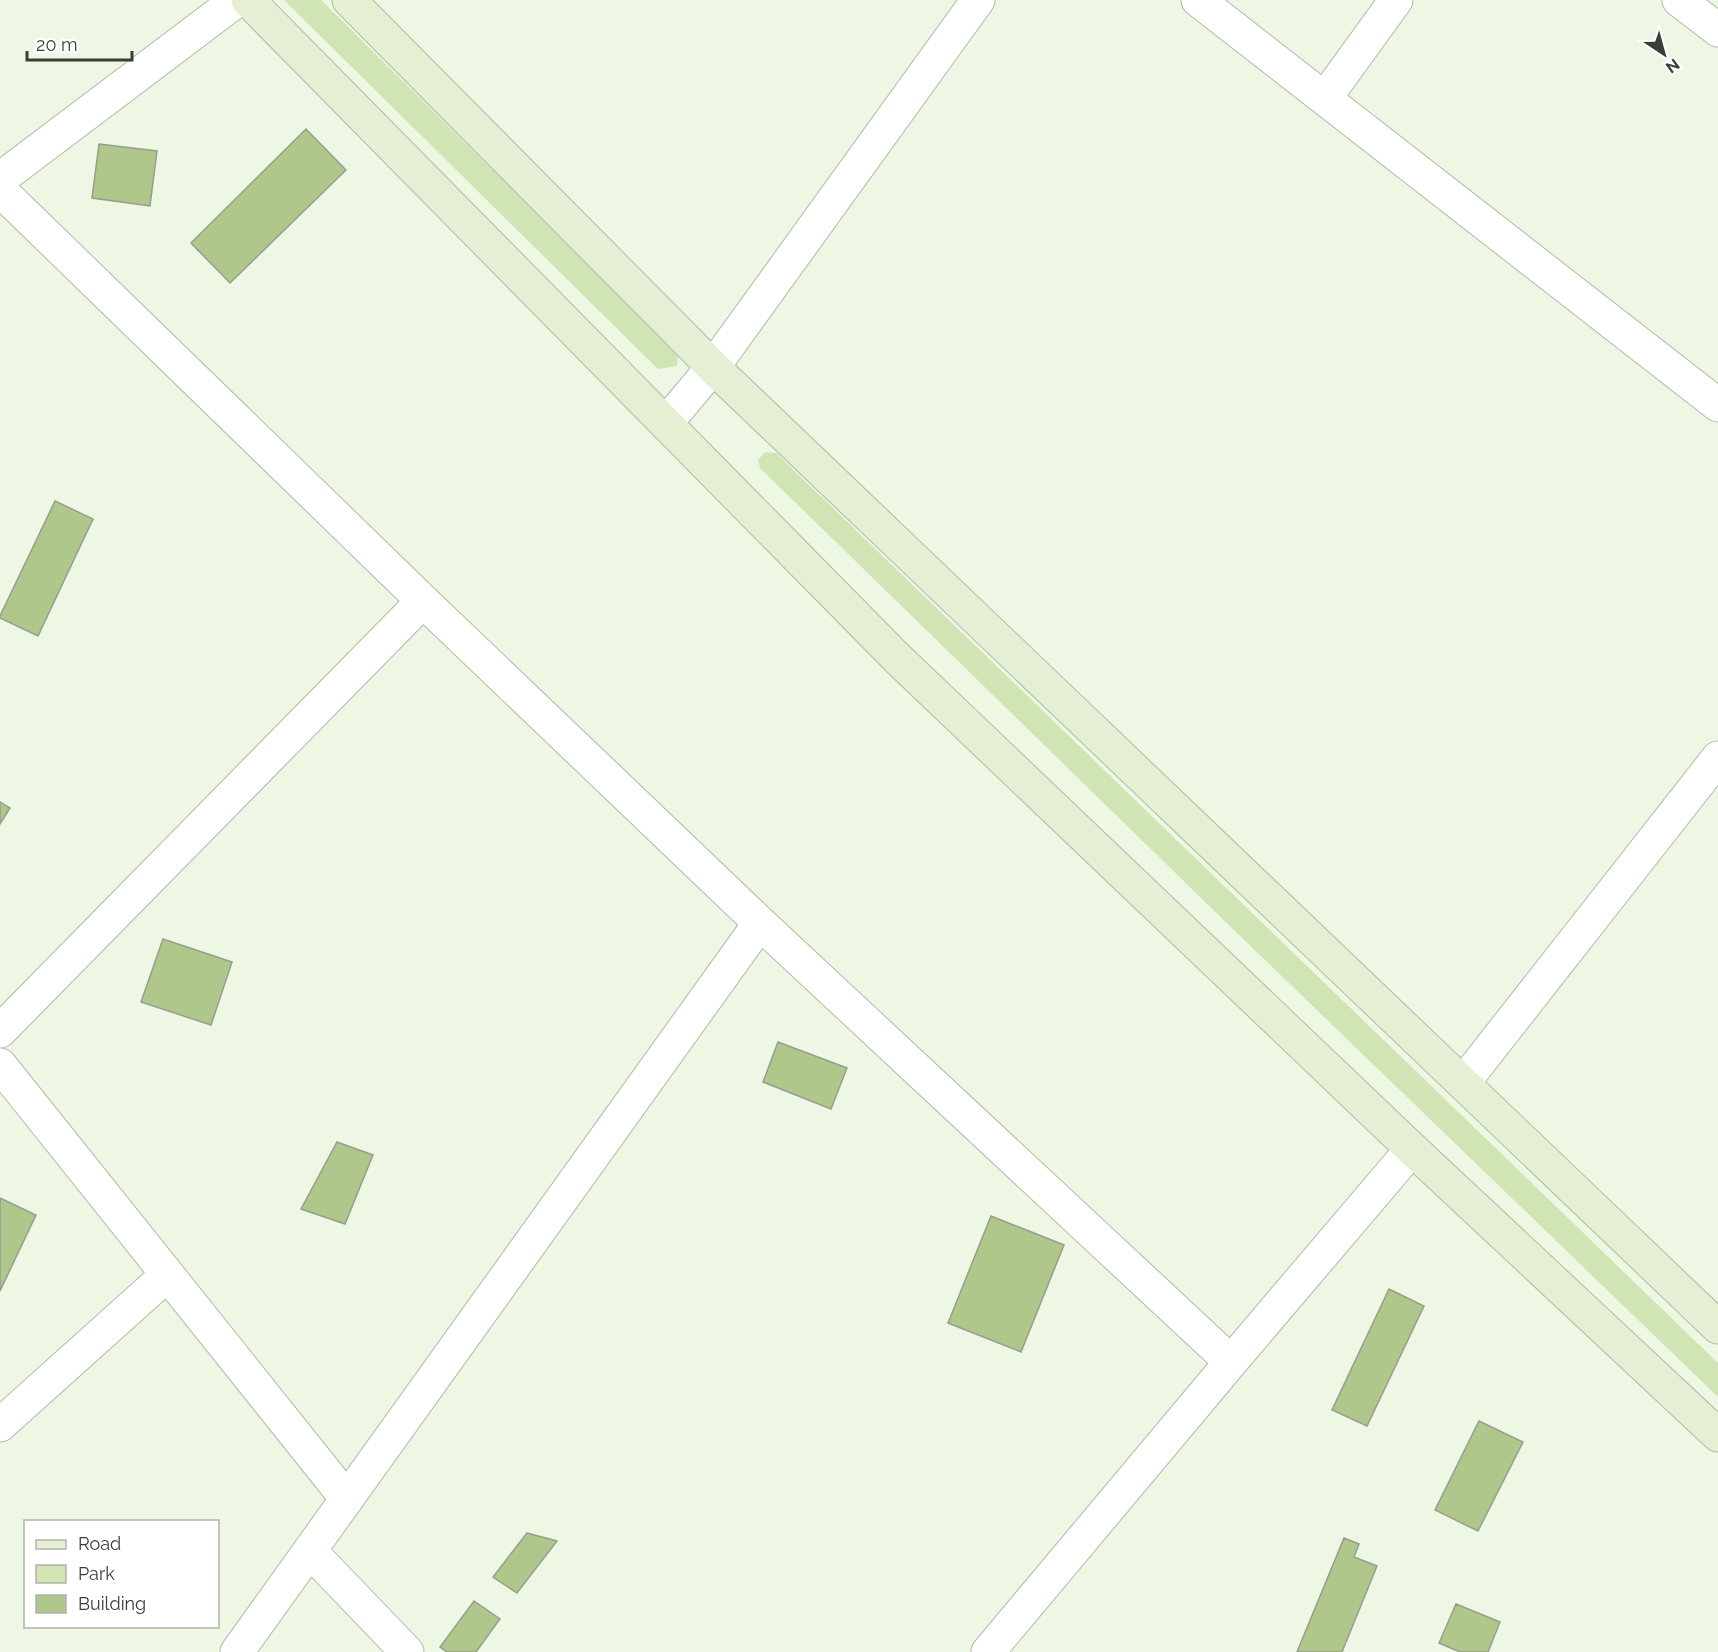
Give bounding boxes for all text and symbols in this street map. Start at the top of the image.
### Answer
scale bar [27,24,132,62]
north arrow [1634,24,1694,84]
text: 20 m [36,34,78,55]
text: N [1662,54,1683,77]
legend [24,1520,219,1628]
text: Road [78,1533,121,1554]
text: Park [78,1563,115,1584]
text: Building [78,1593,146,1614]

